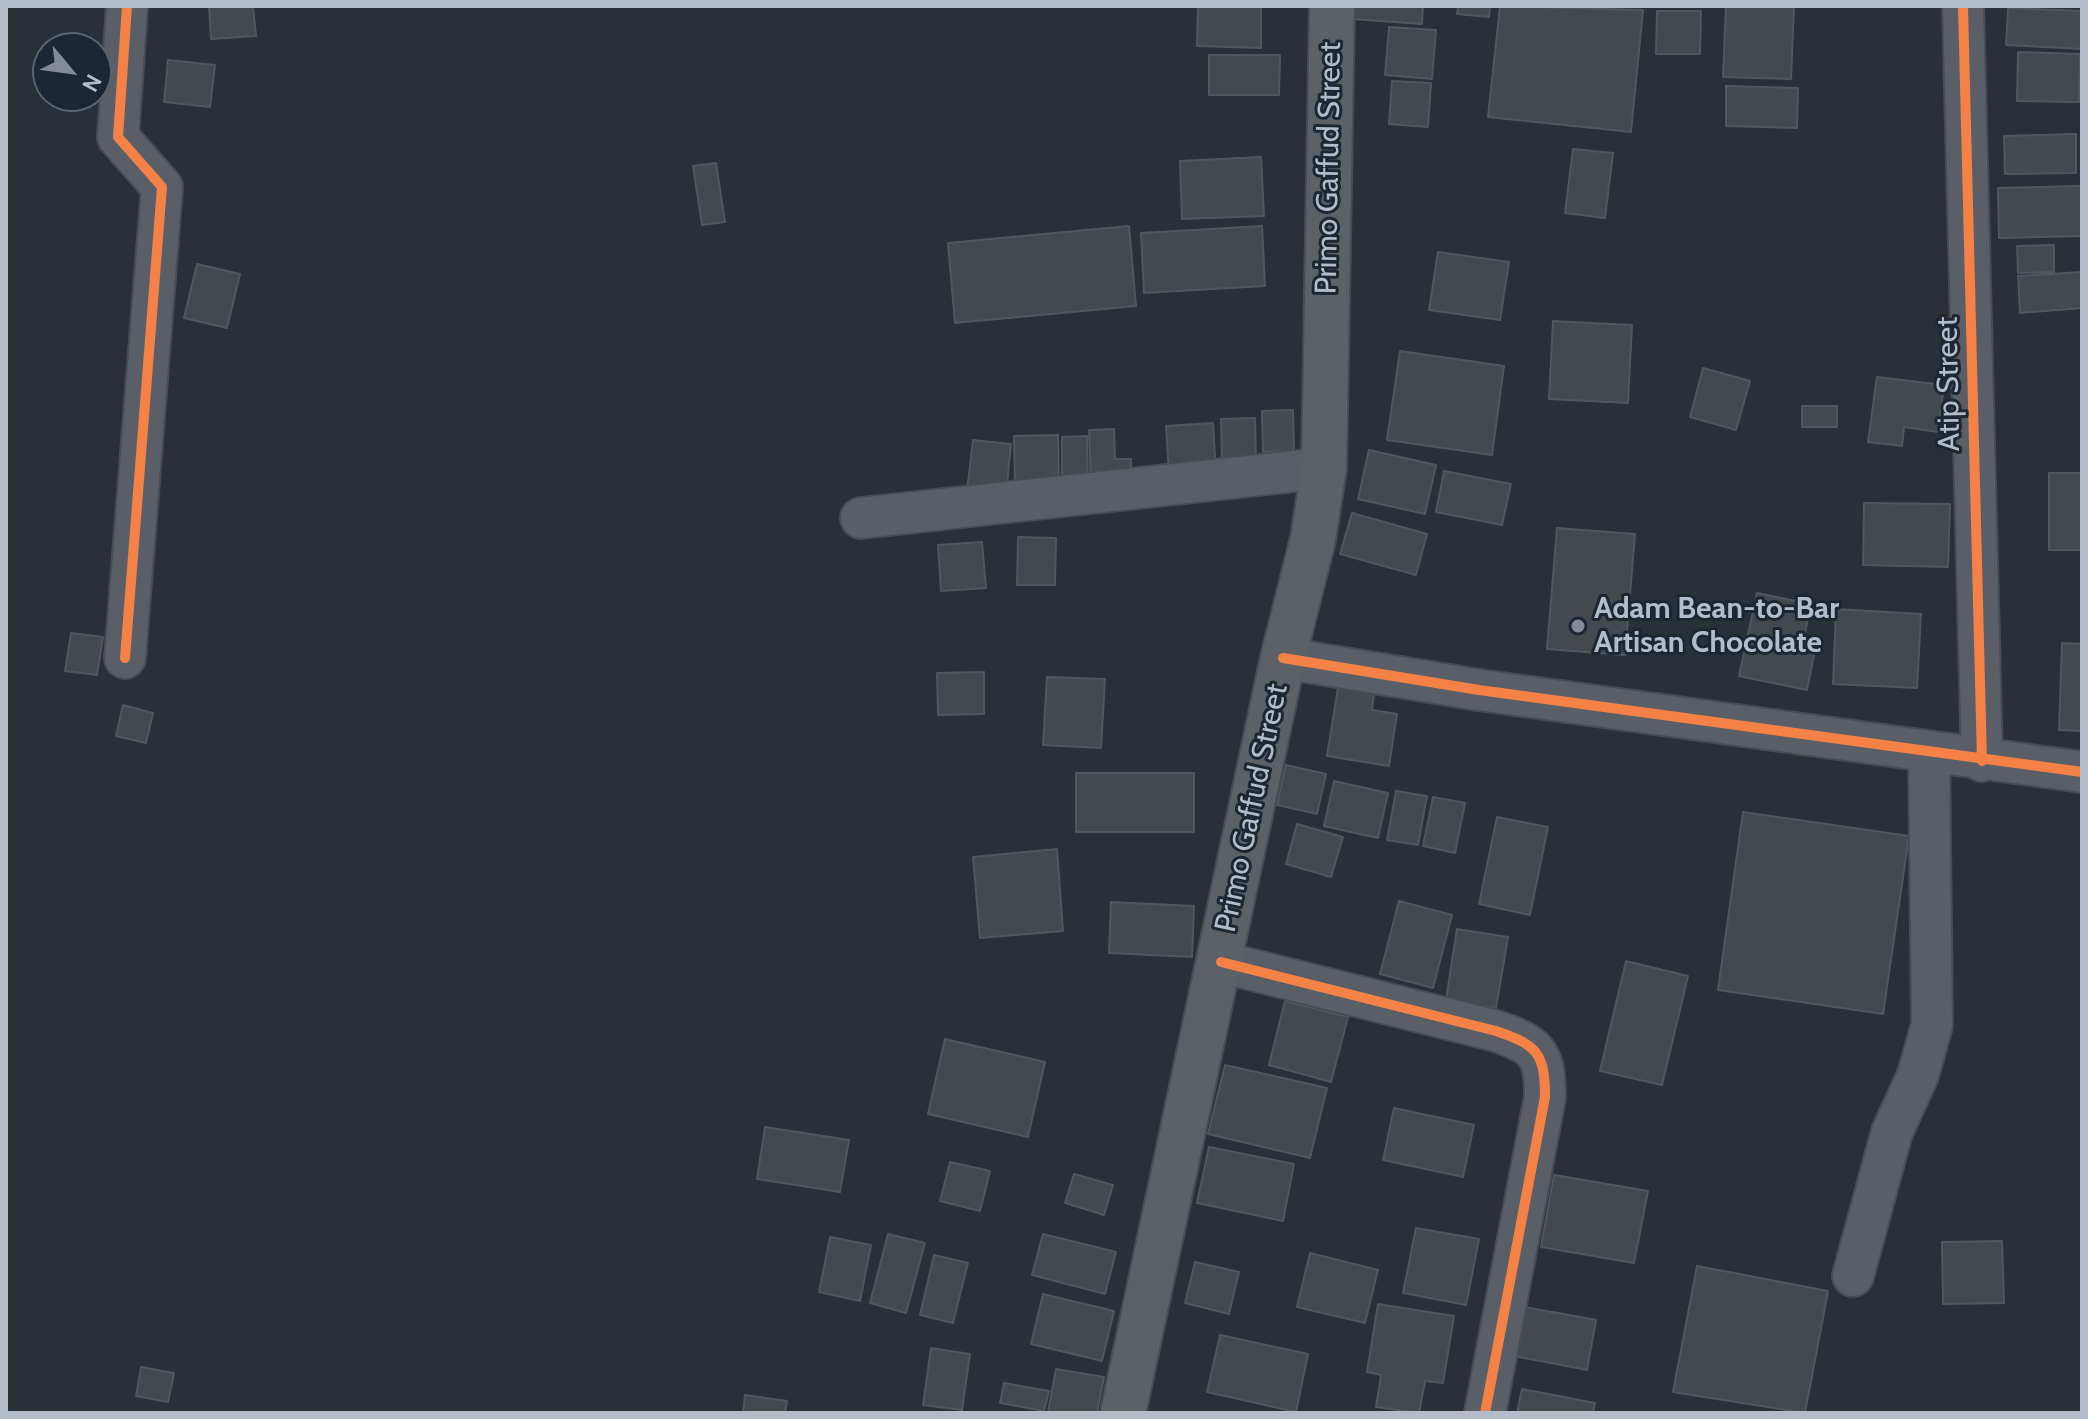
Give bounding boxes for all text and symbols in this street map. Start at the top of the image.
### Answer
north arrow [32,32,112,112]
street label: Primo Gaffud Street [1309,41,1349,295]
text: N [76,70,107,96]
street label: Atip Street [1930,316,1968,452]
place label: Adam Bean-to-Bar Artisan Chocolate [1594,591,1839,662]
marker: Adam Bean-to-Bar Artisan Chocolate [1569,617,1587,635]
street label: Primo Gaffud Street [1208,681,1296,935]

